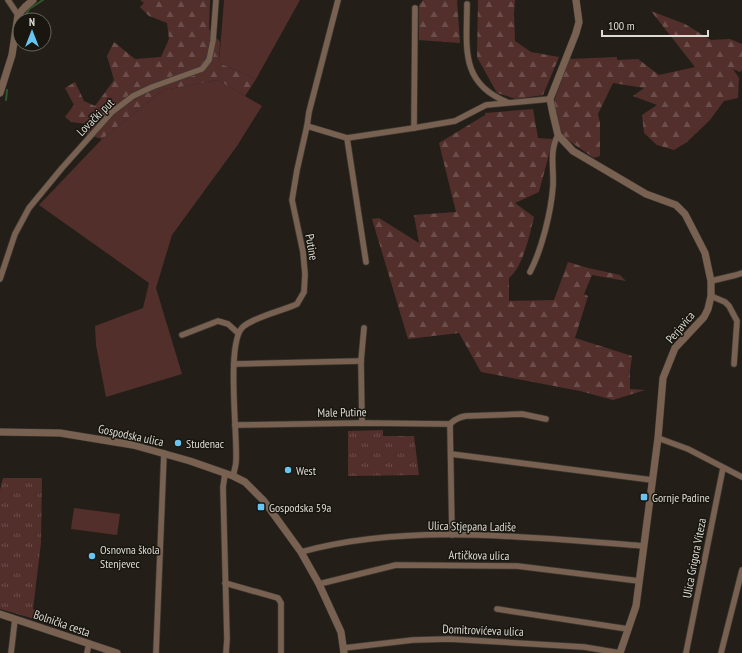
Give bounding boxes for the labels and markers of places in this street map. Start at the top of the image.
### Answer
place label: Studenac [186,436,225,451]
marker: Studenac [173,438,183,448]
place label: West [296,463,317,478]
marker: West [283,465,293,475]
place label: Gornje Padine [652,490,710,505]
marker: Gornje Padine [639,492,649,502]
place label: Gospodska 59a [269,500,332,515]
marker: Gospodska 59a [256,502,266,512]
place label: Osnovna škola Stenjevec [100,542,160,571]
marker: Osnovna škola Stenjevec [87,551,97,561]

